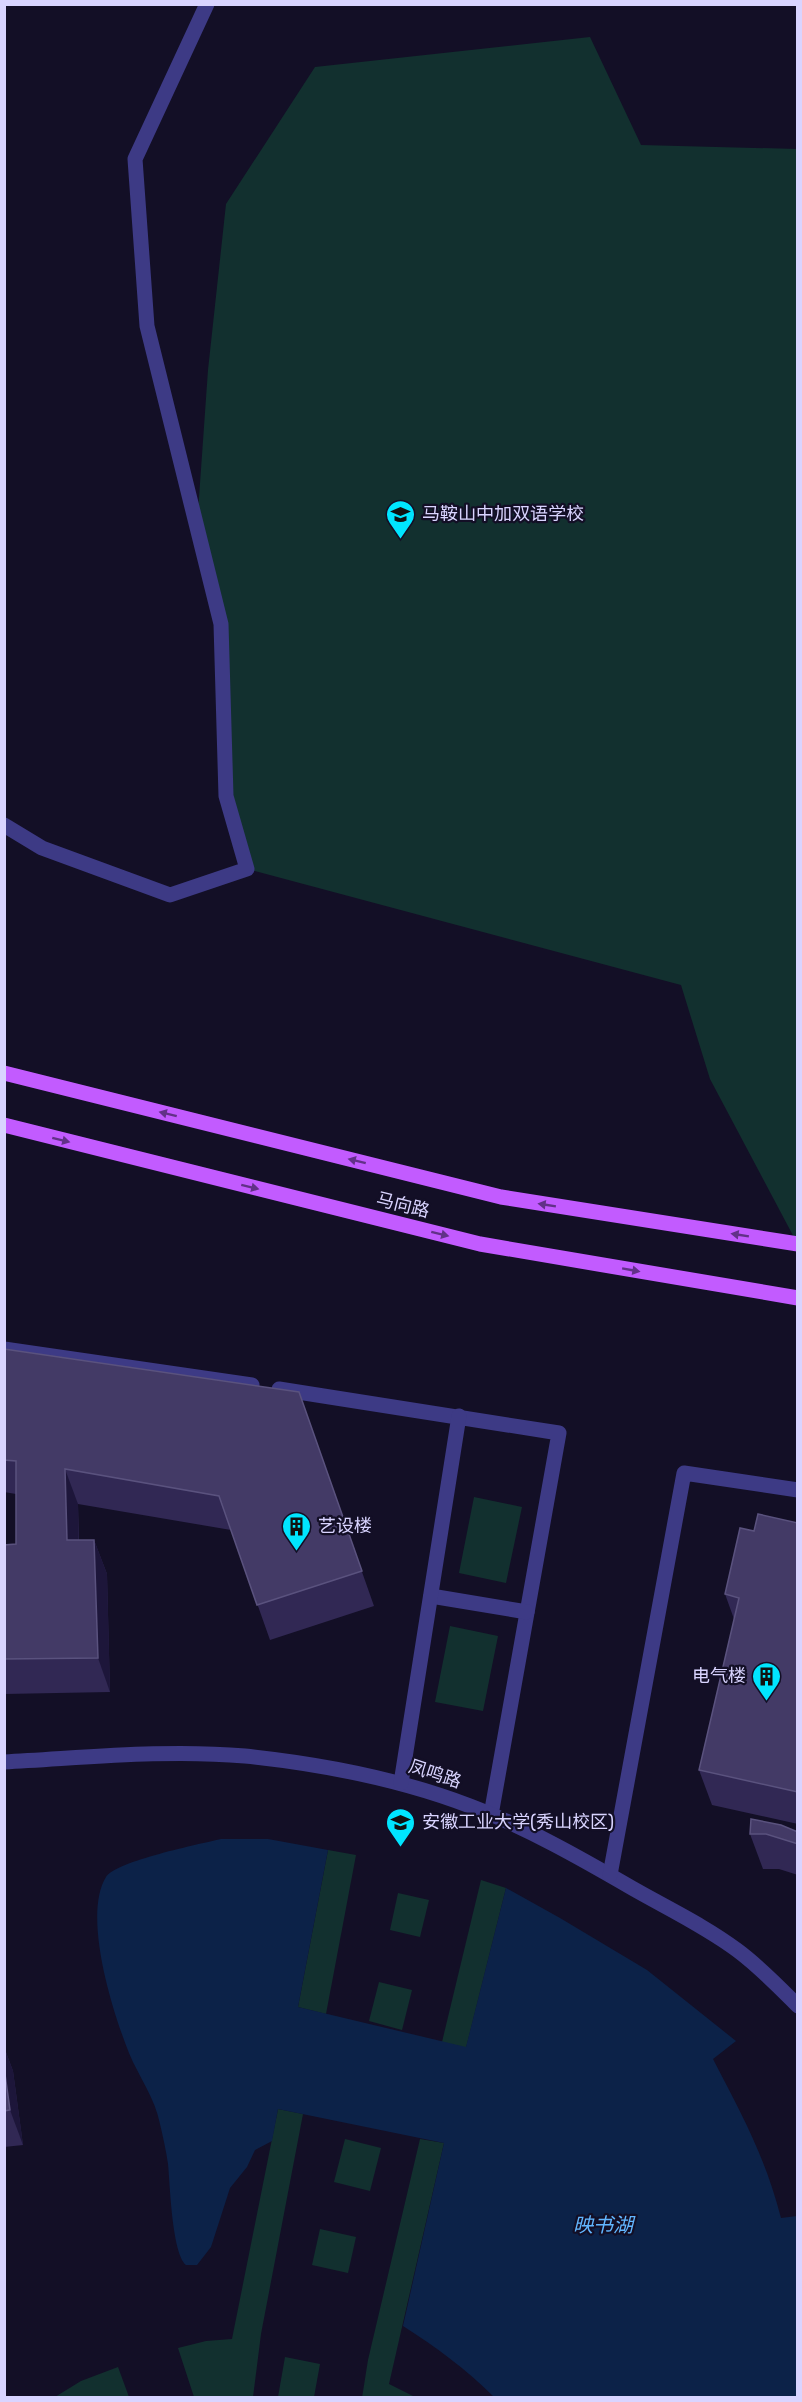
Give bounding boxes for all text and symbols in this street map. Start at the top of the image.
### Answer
school or university icon: 马鞍山中加双语学校 [385,498,417,540]
place label: 马鞍山中加双语学校 [422,503,584,525]
one-way arrow [159,1109,177,1119]
one-way arrow [52,1135,70,1145]
one-way arrow [348,1156,366,1166]
one-way arrow [241,1182,260,1192]
street label: 马向路 [374,1188,432,1222]
one-way arrow [538,1200,557,1209]
one-way arrow [430,1230,449,1240]
one-way arrow [730,1231,749,1240]
one-way arrow [622,1266,641,1275]
building icon: 艺设楼 [281,1510,313,1552]
place label: 艺设楼 [318,1515,372,1537]
building icon: 电气楼 [751,1660,783,1702]
place label: 电气楼 [692,1665,746,1687]
street label: 凤鸣路 [406,1755,464,1793]
school or university icon: 安徽工业大学(秀山校区) [385,1806,417,1848]
place label: 安徽工业大学(秀山校区) [422,1811,614,1833]
water label: 映书湖 [573,2213,636,2237]

